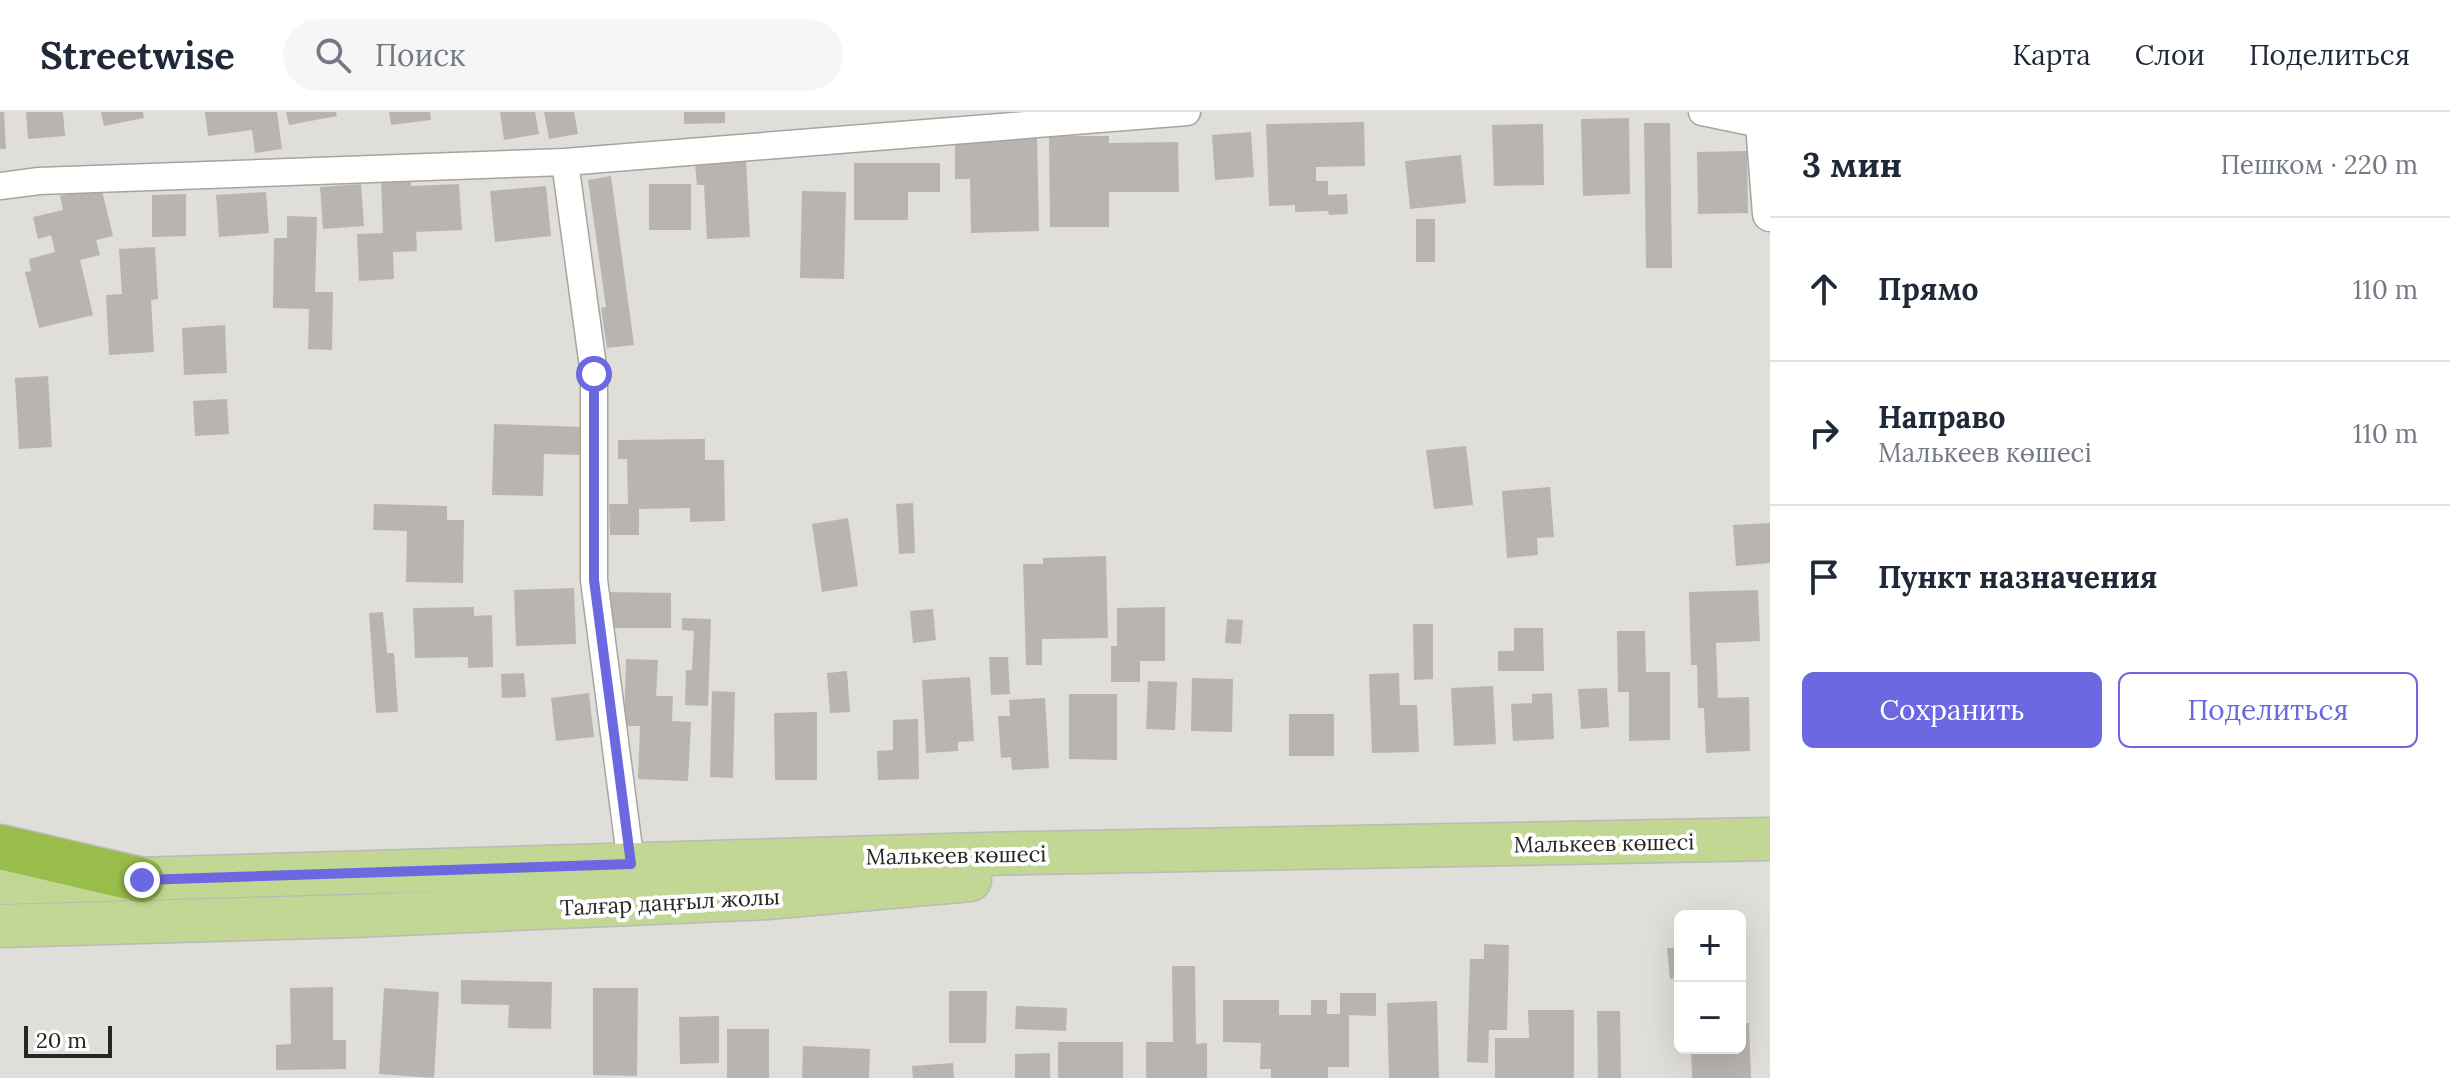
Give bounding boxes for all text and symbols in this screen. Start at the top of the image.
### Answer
search box [283,19,843,91]
text: Streetwise [40,31,235,79]
icon: search [311,33,355,77]
text: Поиск [375,36,465,74]
text: Карта [2012,37,2091,73]
text: Слои [2135,37,2205,73]
text: Поделиться [2249,37,2410,73]
text: 3 мин [1802,143,1902,186]
text: Пешком · 220 m [2221,148,2418,181]
icon: ahead [1802,267,1846,311]
text: Прямо [1878,270,1979,308]
text: 110 m [2353,273,2418,306]
route start [576,356,612,392]
text: Направо [1878,398,2006,436]
icon: right [1802,411,1846,455]
text: 110 m [2353,417,2418,450]
text: Малькеев көшесі [1878,436,2092,469]
icon: arrive [1802,555,1846,599]
text: Пункт назначения [1878,558,2157,596]
button: Сохранить [1802,672,2102,748]
button: Поделиться [2118,672,2418,748]
street label: Малькеев көшесі [1513,827,1695,859]
street label: Малькеев көшесі [865,839,1047,871]
route end [124,862,160,898]
street label: Талғар даңғыл жолы [559,882,781,922]
map controls [1674,910,1746,1054]
button: + [1674,910,1746,982]
button: − [1674,982,1746,1054]
scale bar [24,1022,112,1058]
text: 20 m [36,1026,87,1054]

